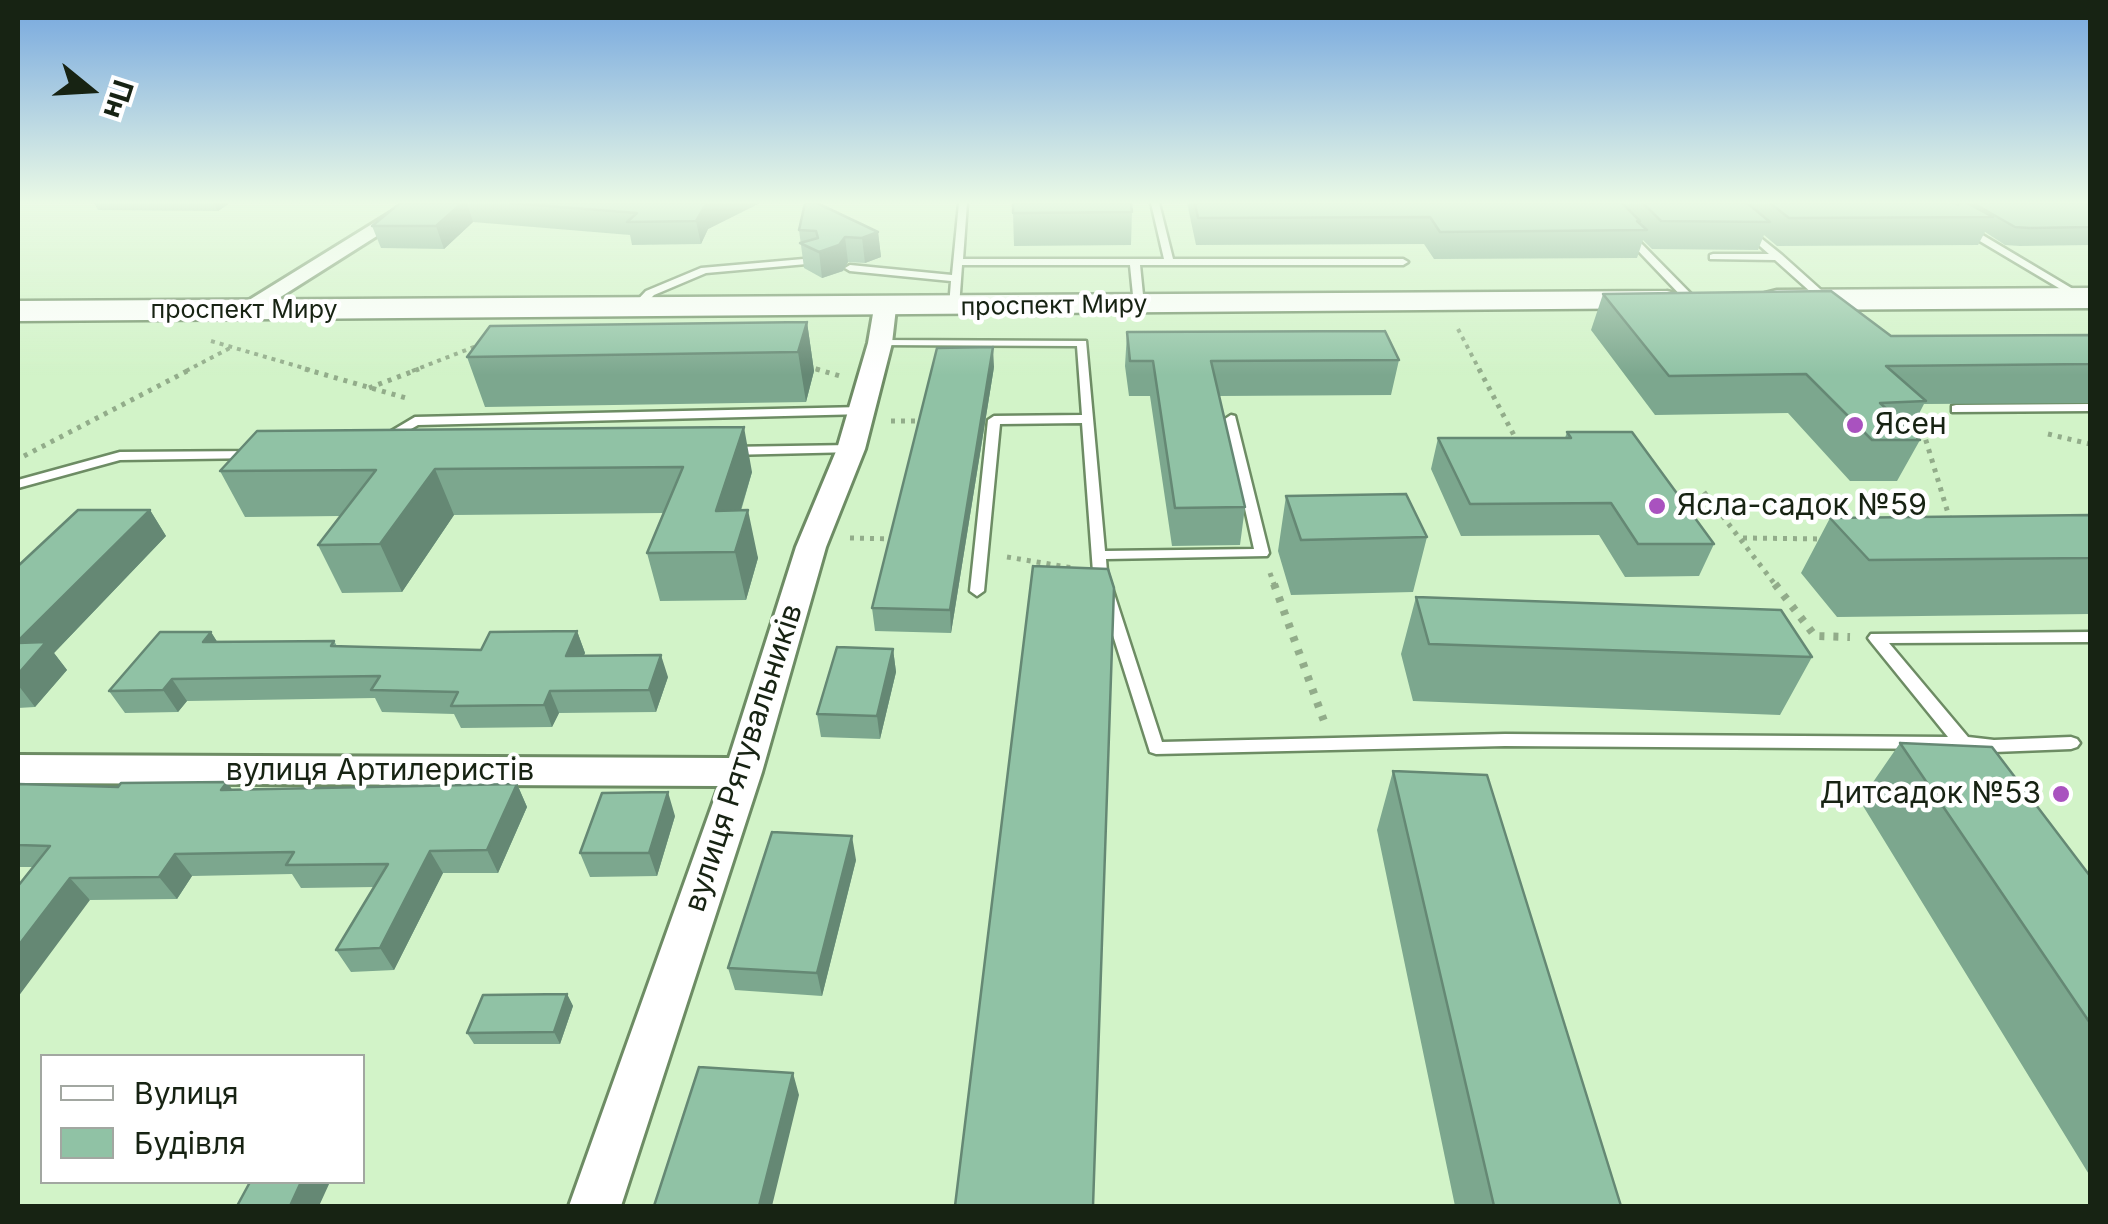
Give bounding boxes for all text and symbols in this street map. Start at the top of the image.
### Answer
north arrow [40,40,140,140]
text: Пн [96,76,141,123]
street label: проспект Миру [960,289,1148,323]
street label: проспект Миру [150,295,338,325]
place label: Ясен [1875,407,1947,443]
marker: Ясен [1844,414,1866,436]
place label: Ясла-садок №59 [1677,488,1927,524]
marker: Ясла-садок №59 [1646,495,1668,517]
street label: вулиця Рятувальників [677,600,811,916]
street label: вулиця Артилеристів [226,753,534,789]
place label: Дитсадок №53 [1820,776,2041,812]
marker: Дитсадок №53 [2050,783,2072,805]
legend [40,1054,365,1184]
text: Вулиця [134,1075,239,1111]
text: Будівля [134,1125,246,1161]

